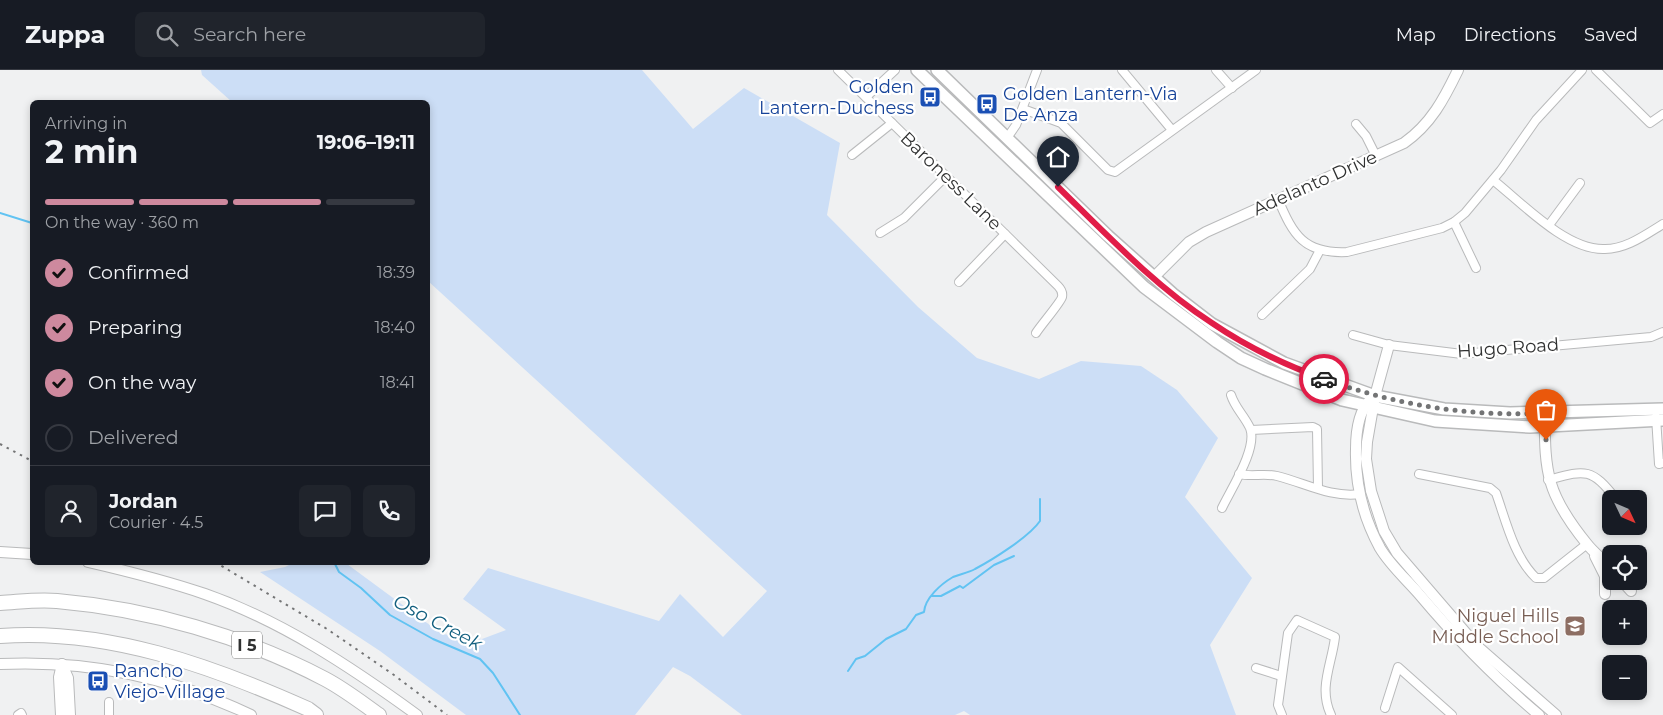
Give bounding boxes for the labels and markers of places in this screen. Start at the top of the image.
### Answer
place label: Golden Lantern-Duchess [759,76,914,119]
place label: Golden Lantern-Via De Anza [1003,83,1178,126]
bus stop icon: Golden Lantern-Duchess [918,85,942,109]
bus stop icon: Golden Lantern-Via De Anza [975,92,999,116]
pin [1037,136,1079,187]
pin [1525,389,1567,440]
place label: Niguel Hills Middle School [1431,605,1559,648]
school or university icon: Niguel Hills Middle School [1563,614,1587,638]
place label: Rancho Viejo-Village [114,660,225,703]
bus stop icon: Rancho Viejo-Village [86,669,110,693]

